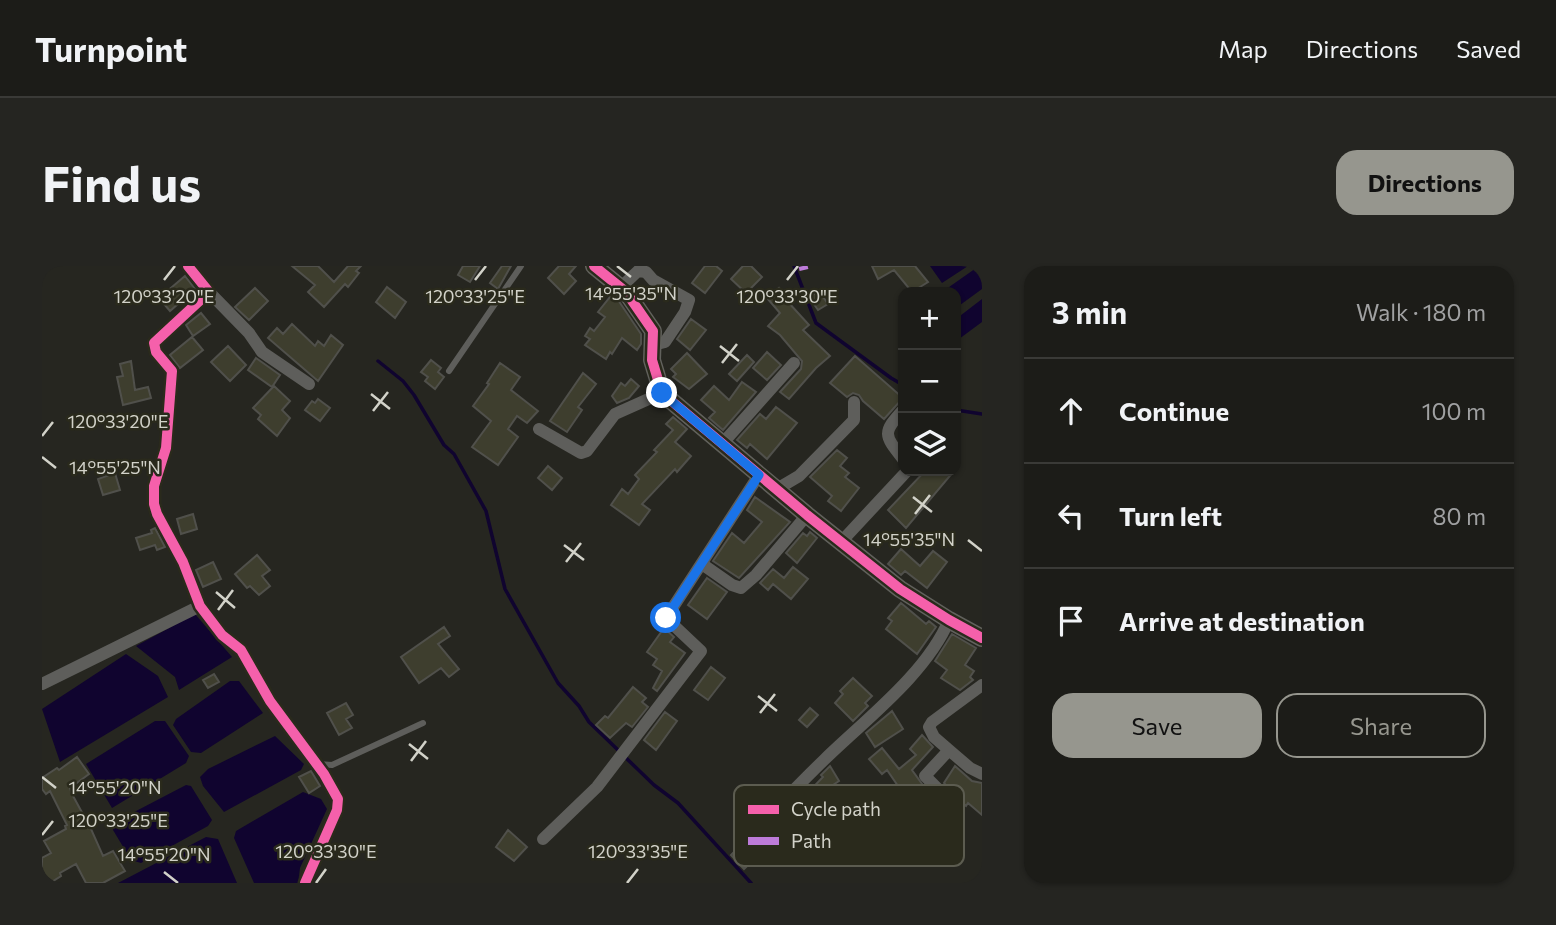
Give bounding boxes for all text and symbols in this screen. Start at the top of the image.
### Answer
text: Turnpoint [35,28,187,69]
text: Map [1218,34,1268,63]
text: Directions [1306,34,1418,63]
text: Saved [1456,34,1521,63]
button: Directions [1336,150,1514,215]
text: Find us [42,152,201,212]
text: 14°55'35"N [585,282,677,304]
text: 120°33'20"E [114,285,214,307]
text: 120°33'25"E [425,285,525,307]
text: 120°33'30"E [736,285,838,307]
map controls [898,287,961,476]
button: + [898,287,961,350]
text: 3 min [1052,293,1127,330]
text: Walk · 180 m [1356,298,1486,326]
button: − [898,350,961,413]
route end [646,377,677,408]
icon: ahead [1052,392,1090,430]
text: Continue [1119,395,1229,426]
text: 100 m [1422,397,1486,425]
text: 120°33'20"E [68,410,168,432]
button: layers [898,413,961,476]
text: 14°55'25"N [69,456,161,478]
icon: left [1052,497,1090,535]
text: Turn left [1119,500,1222,531]
text: 80 m [1433,502,1486,530]
text: 14°55'35"N [863,528,955,550]
route start [650,602,681,633]
icon: arrive [1052,602,1090,640]
text: Arrive at destination [1119,605,1365,636]
button: Save [1052,693,1262,758]
button: Share [1276,693,1486,758]
text: 14°55'20"N [68,776,162,798]
legend [734,785,964,866]
text: Cycle path [791,797,881,820]
text: 120°33'25"E [68,809,168,831]
text: Path [791,829,832,852]
text: 120°33'30"E [275,840,377,862]
text: 120°33'35"E [588,840,688,862]
text: 14°55'20"N [117,843,211,865]

